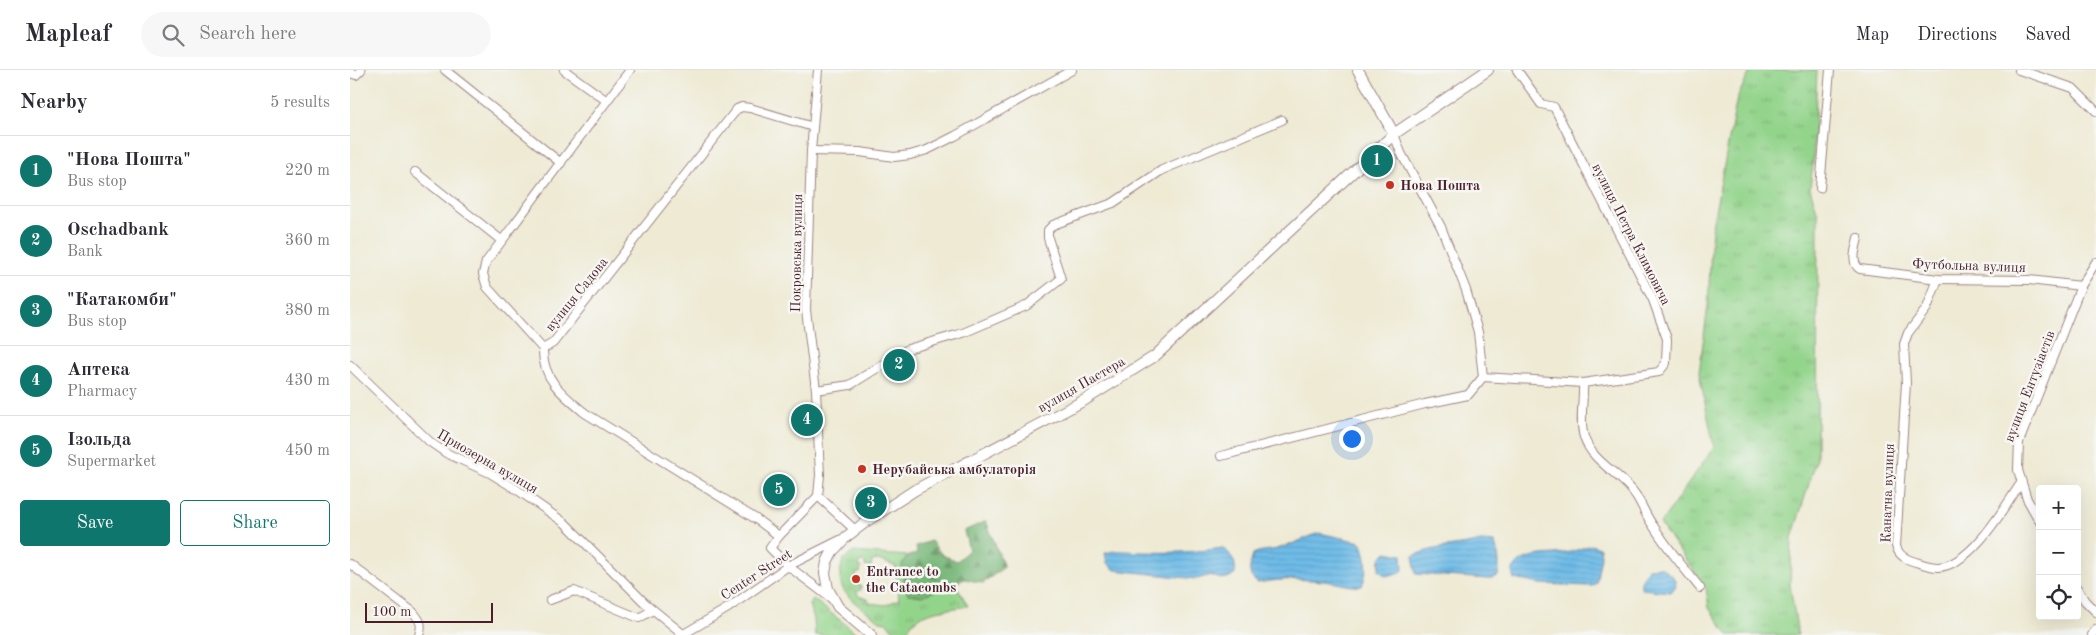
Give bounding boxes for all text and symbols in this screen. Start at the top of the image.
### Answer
search box [141,12,491,57]
icon: search [159,21,187,49]
text: Mapleaf [25,23,111,47]
text: Search here [199,25,296,44]
text: Map [1856,26,1889,44]
text: Directions [1917,26,1997,44]
text: Saved [2025,26,2071,44]
text: Nearby [20,92,88,113]
text: 5 results [270,95,330,111]
pin: 1 [1361,142,1393,180]
text: "Нова Пошта" [67,151,191,170]
street label: вулиця Петра Климовича [1589,161,1673,308]
text: 1 [31,163,41,179]
text: 220 m [285,163,330,179]
text: Bus stop [67,174,127,190]
marker: Нова Пошта [1384,179,1396,191]
place label: Нова Пошта [1400,179,1480,193]
street label: Покровська вулиця [789,194,805,312]
text: Oschadbank [67,221,169,240]
text: 2 [31,233,41,249]
text: 360 m [285,233,330,249]
text: Bank [67,244,103,260]
street label: вулиця Садова [543,255,611,334]
street label: Футбольна вулиця [1912,257,2026,275]
text: "Катакомби" [67,291,177,310]
text: 3 [31,303,41,319]
text: 380 m [285,303,330,319]
text: Bus stop [67,314,127,330]
street label: вулиця Ентузіастів [2002,328,2058,444]
pin: 2 [883,346,915,384]
street label: вулиця Пастера [1036,354,1128,415]
text: Аптека [67,361,130,380]
text: 4 [31,373,41,389]
text: 430 m [285,373,330,389]
text: Pharmacy [67,384,137,400]
pin: 4 [791,401,823,439]
your location [1339,426,1365,452]
street label: Приозерна вулиця [435,427,540,496]
text: Ізольда [67,431,131,450]
text: 5 [31,443,41,459]
text: 450 m [285,443,330,459]
street label: Канатна вулиця [1879,443,1897,543]
text: Supermarket [67,454,156,470]
marker: Нерубайська амбулаторія [856,463,868,475]
place label: Нерубайська амбулаторія [872,463,1036,477]
pin: 5 [763,471,795,509]
pin: 3 [855,484,887,522]
map controls [2036,485,2081,620]
button: + [2036,485,2081,530]
button: Save [20,500,170,546]
button: Share [180,500,330,546]
button: − [2036,530,2081,575]
street label: Center Street [719,547,795,603]
place label: Entrance to the Catacombs [866,565,956,595]
marker: Entrance to the Catacombs [850,573,862,585]
button: locate [2036,575,2081,620]
scale bar [365,600,492,623]
text: 100 m [372,605,411,619]

